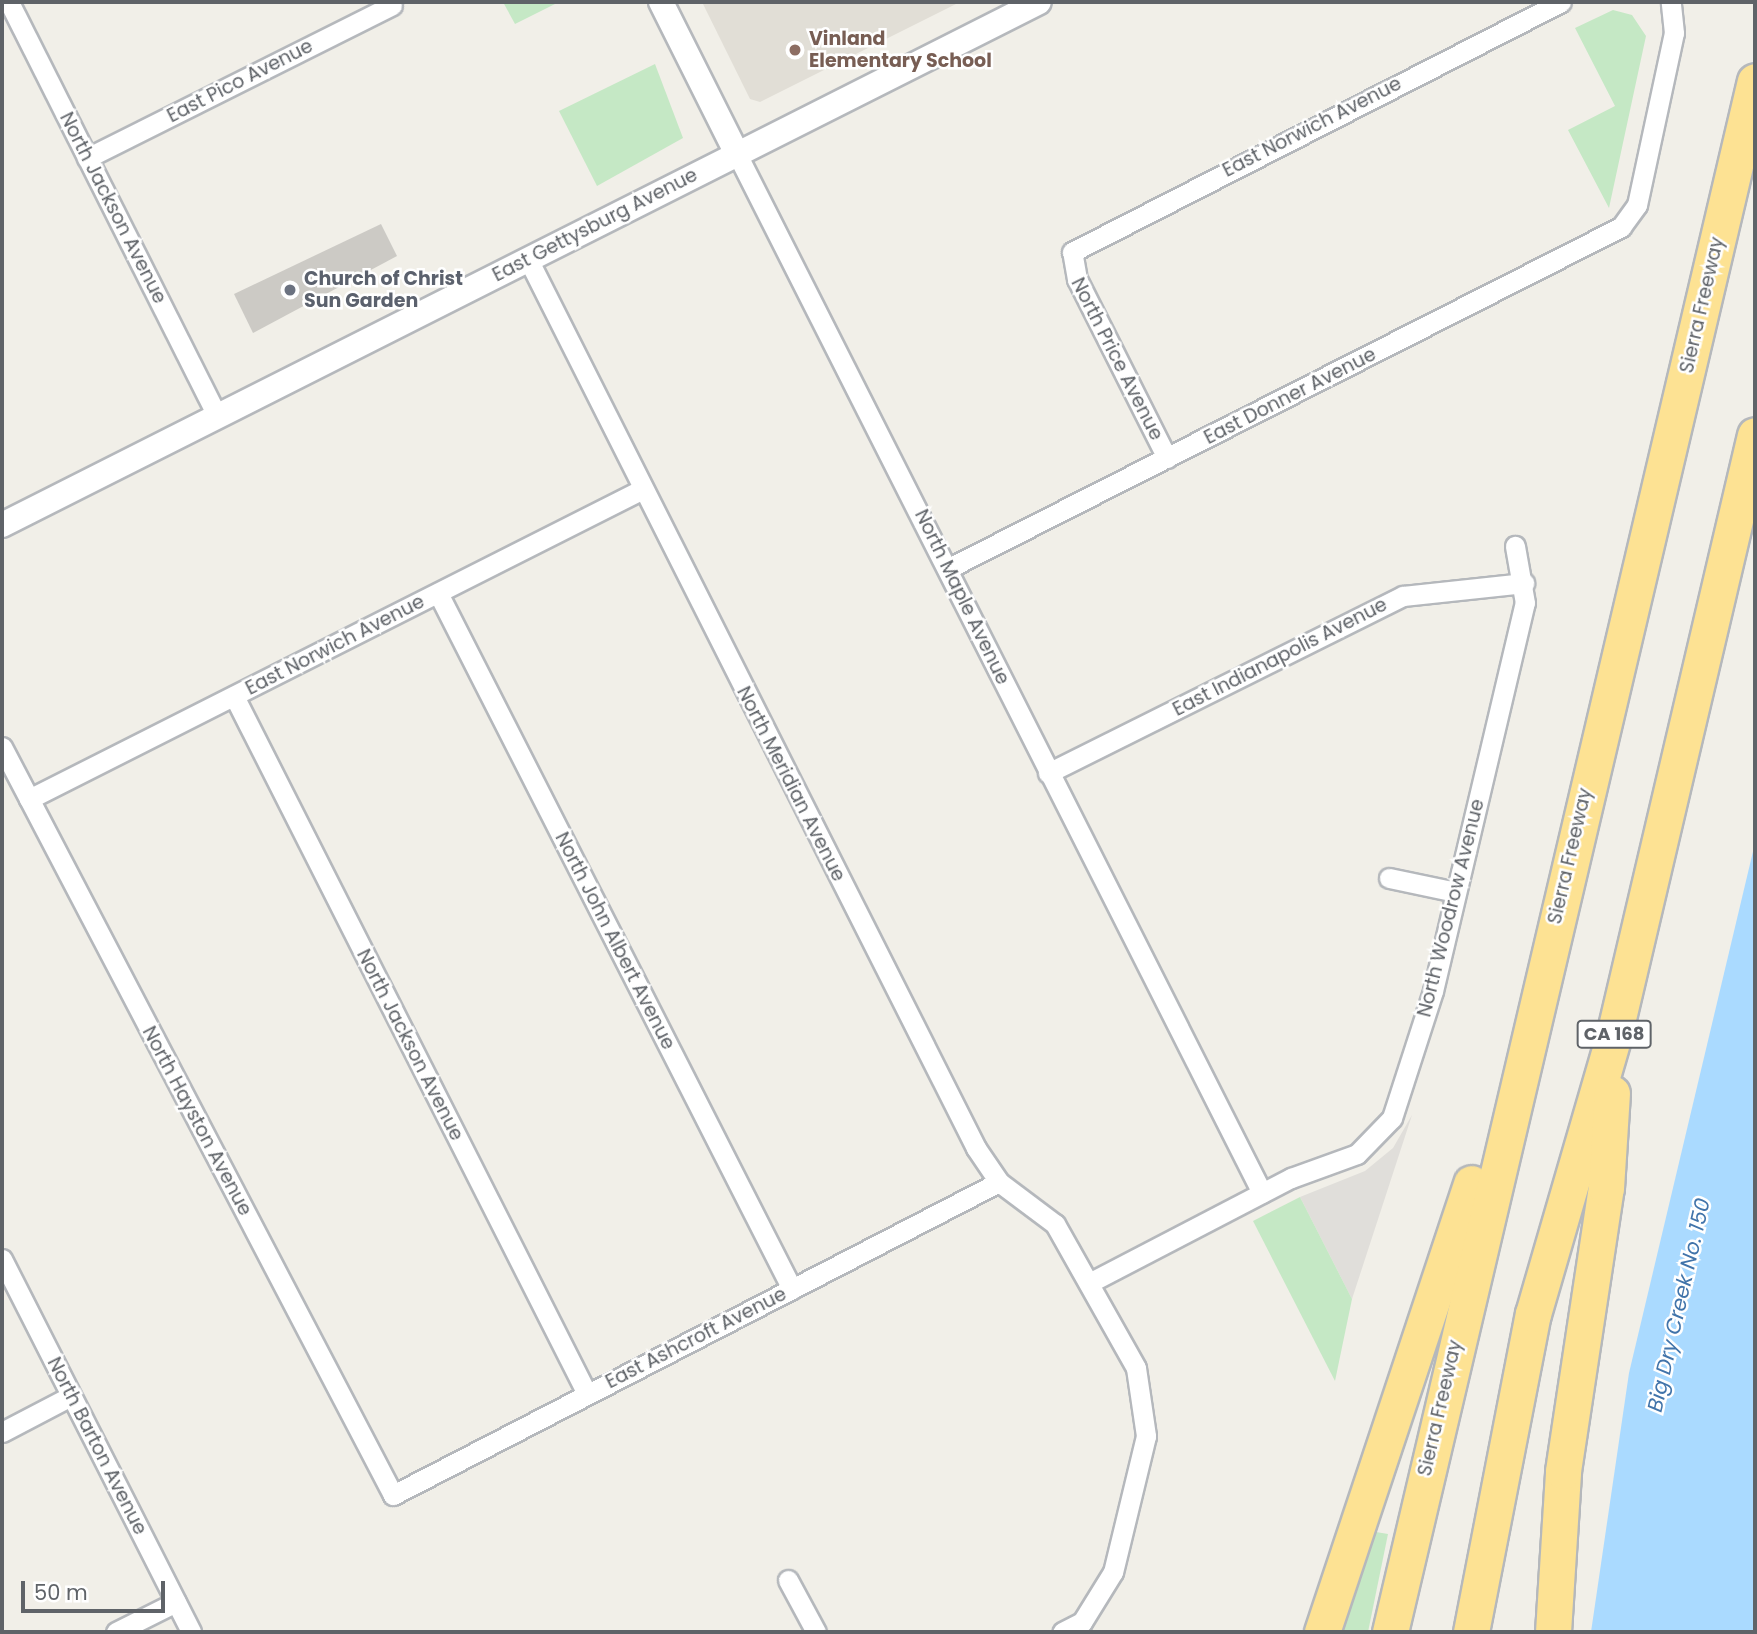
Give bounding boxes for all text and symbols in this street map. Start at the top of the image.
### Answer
place label: Vinland Elementary School [809,28,992,72]
street label: East Pico Avenue [163,34,317,128]
marker: Vinland Elementary School [787,42,803,58]
street label: East Norwich Avenue [1219,72,1405,182]
street label: North Jackson Avenue [55,109,171,307]
street label: East Gettysburg Avenue [489,163,701,287]
street label: Sierra Freeway [1675,235,1729,375]
place label: Church of Christ Sun Garden [304,268,463,312]
street label: North Price Avenue [1066,274,1168,444]
marker: Church of Christ Sun Garden [282,282,298,298]
street label: East Donner Avenue [1200,343,1380,449]
street label: North Maple Avenue [910,506,1014,688]
street label: East Norwich Avenue [242,590,428,700]
street label: East Indianapolis Avenue [1169,593,1391,721]
street label: North Meridian Avenue [732,683,850,885]
street label: Sierra Freeway [1543,786,1597,926]
street label: North Woodrow Avenue [1413,797,1489,1019]
street label: North John Albert Avenue [550,829,680,1053]
street label: North Jackson Avenue [352,946,468,1144]
road number: CA 168 [1576,1020,1652,1049]
street label: North Hayston Avenue [137,1022,257,1220]
water label: Big Dry Creek No. 150 [1642,1196,1716,1414]
street label: East Ashcroft Avenue [602,1283,790,1393]
street label: Sierra Freeway [1413,1338,1467,1478]
street label: North Barton Avenue [42,1354,152,1538]
scale bar [24,1568,168,1612]
text: 50 m [34,1578,88,1607]

